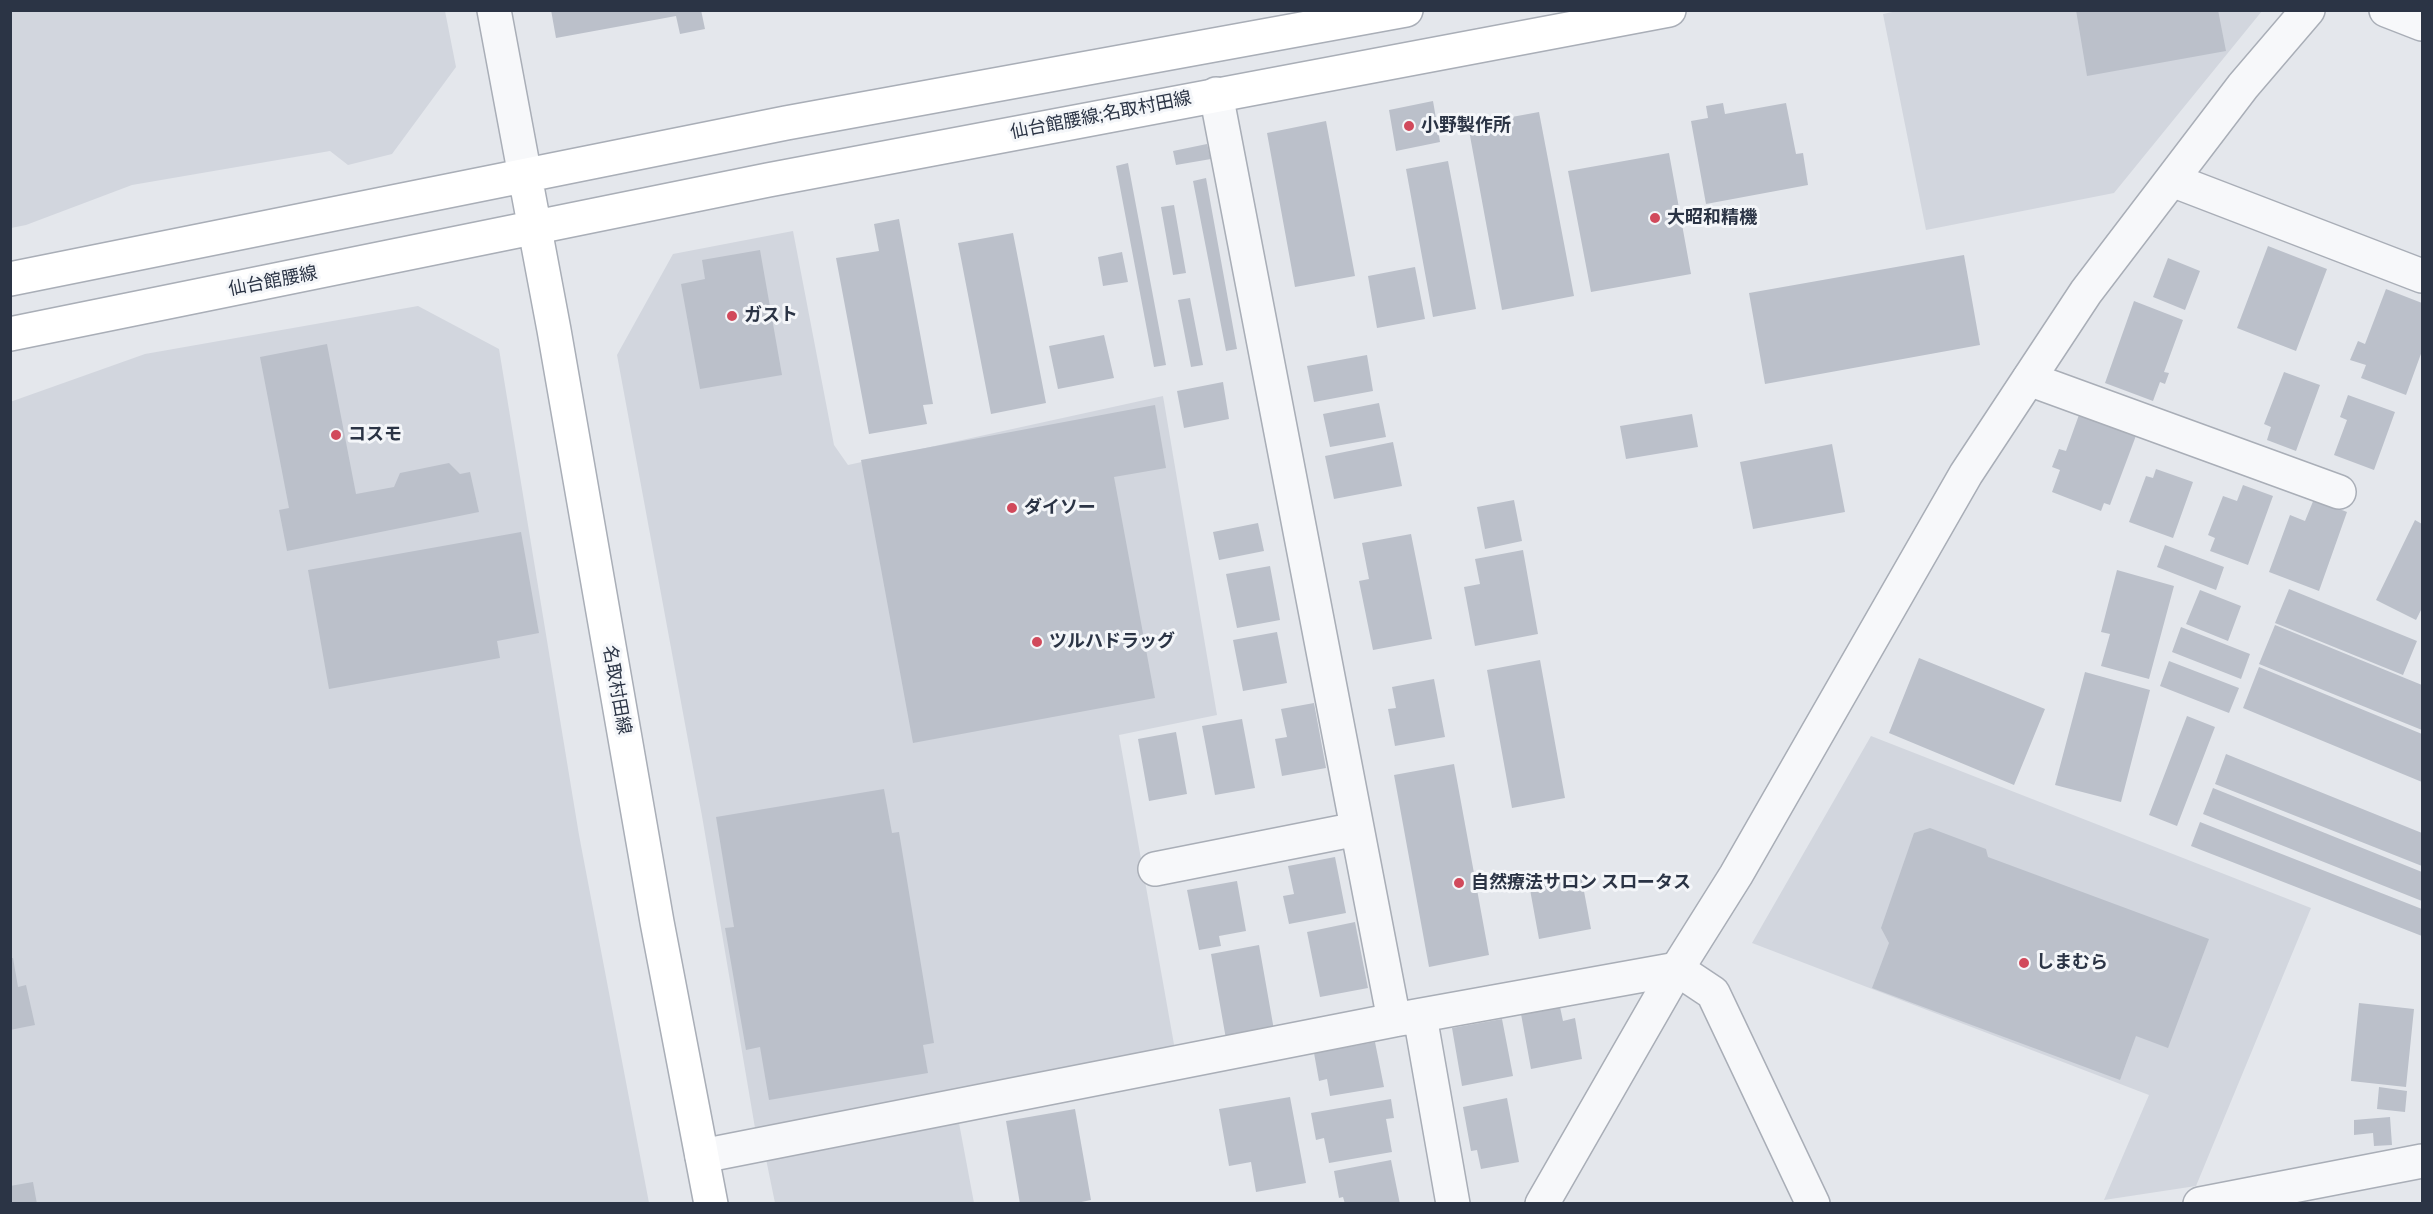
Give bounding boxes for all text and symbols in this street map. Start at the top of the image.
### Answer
street label: 仙台館腰線;名取村田線 [1009,88,1193,144]
place label: 小野製作所 [1421,115,1511,137]
marker: 小野製作所 [1402,119,1416,133]
place label: 大昭和精機 [1667,207,1757,229]
marker: 大昭和精機 [1648,211,1662,225]
street label: 仙台館腰線 [227,263,319,301]
place label: ガスト [744,305,798,327]
marker: ガスト [725,309,739,323]
place label: コスモ [348,424,402,446]
marker: コスモ [329,428,343,442]
place label: ダイソー [1024,497,1096,519]
marker: ダイソー [1005,501,1019,515]
place label: ツルハドラッグ [1049,631,1175,653]
marker: ツルハドラッグ [1030,635,1044,649]
street label: 名取村田線 [598,644,634,736]
place label: 自然療法サロン スロータス [1471,872,1691,894]
marker: 自然療法サロン スロータス [1452,876,1466,890]
place label: しまむら [2036,952,2108,974]
marker: しまむら [2017,956,2031,970]

